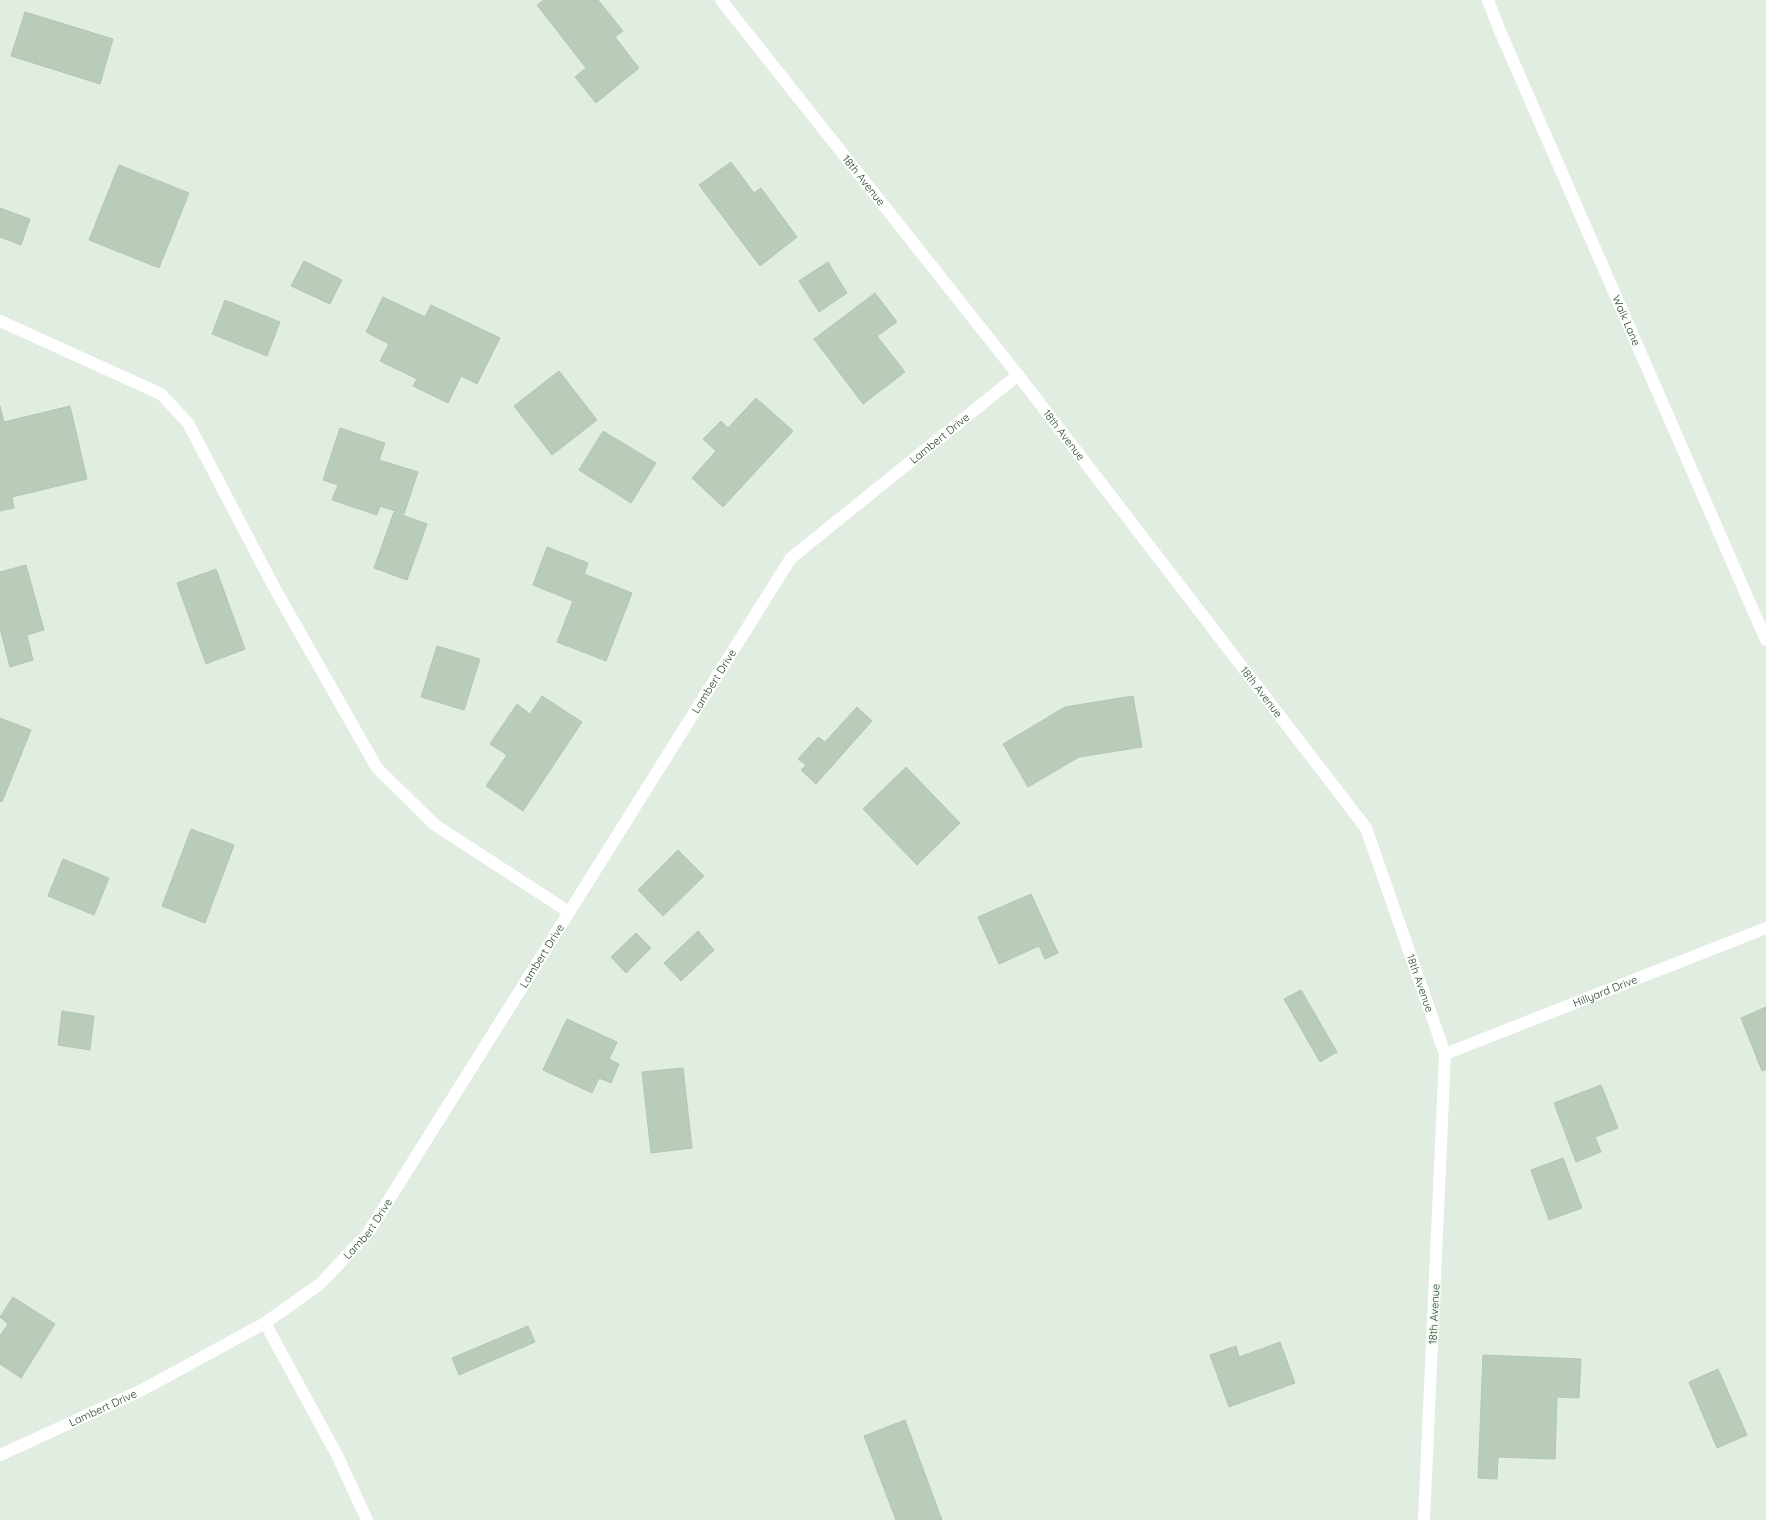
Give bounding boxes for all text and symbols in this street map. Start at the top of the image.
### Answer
street label: 18th Avenue [839,152,888,208]
street label: Walk Lane [1609,293,1644,348]
street label: 18th Avenue [1040,407,1088,463]
street label: Lambert Drive [907,410,972,467]
street label: Lambert Drive [689,646,739,716]
street label: 18th Avenue [1237,664,1285,720]
street label: Lambert Drive [516,921,567,990]
street label: 18th Avenue [1404,952,1437,1014]
street label: Hillyard Drive [1571,972,1639,1010]
street label: Lambert Drive [340,1196,395,1262]
street label: 18th Avenue [1425,1283,1443,1345]
street label: Lambert Drive [67,1386,139,1430]

